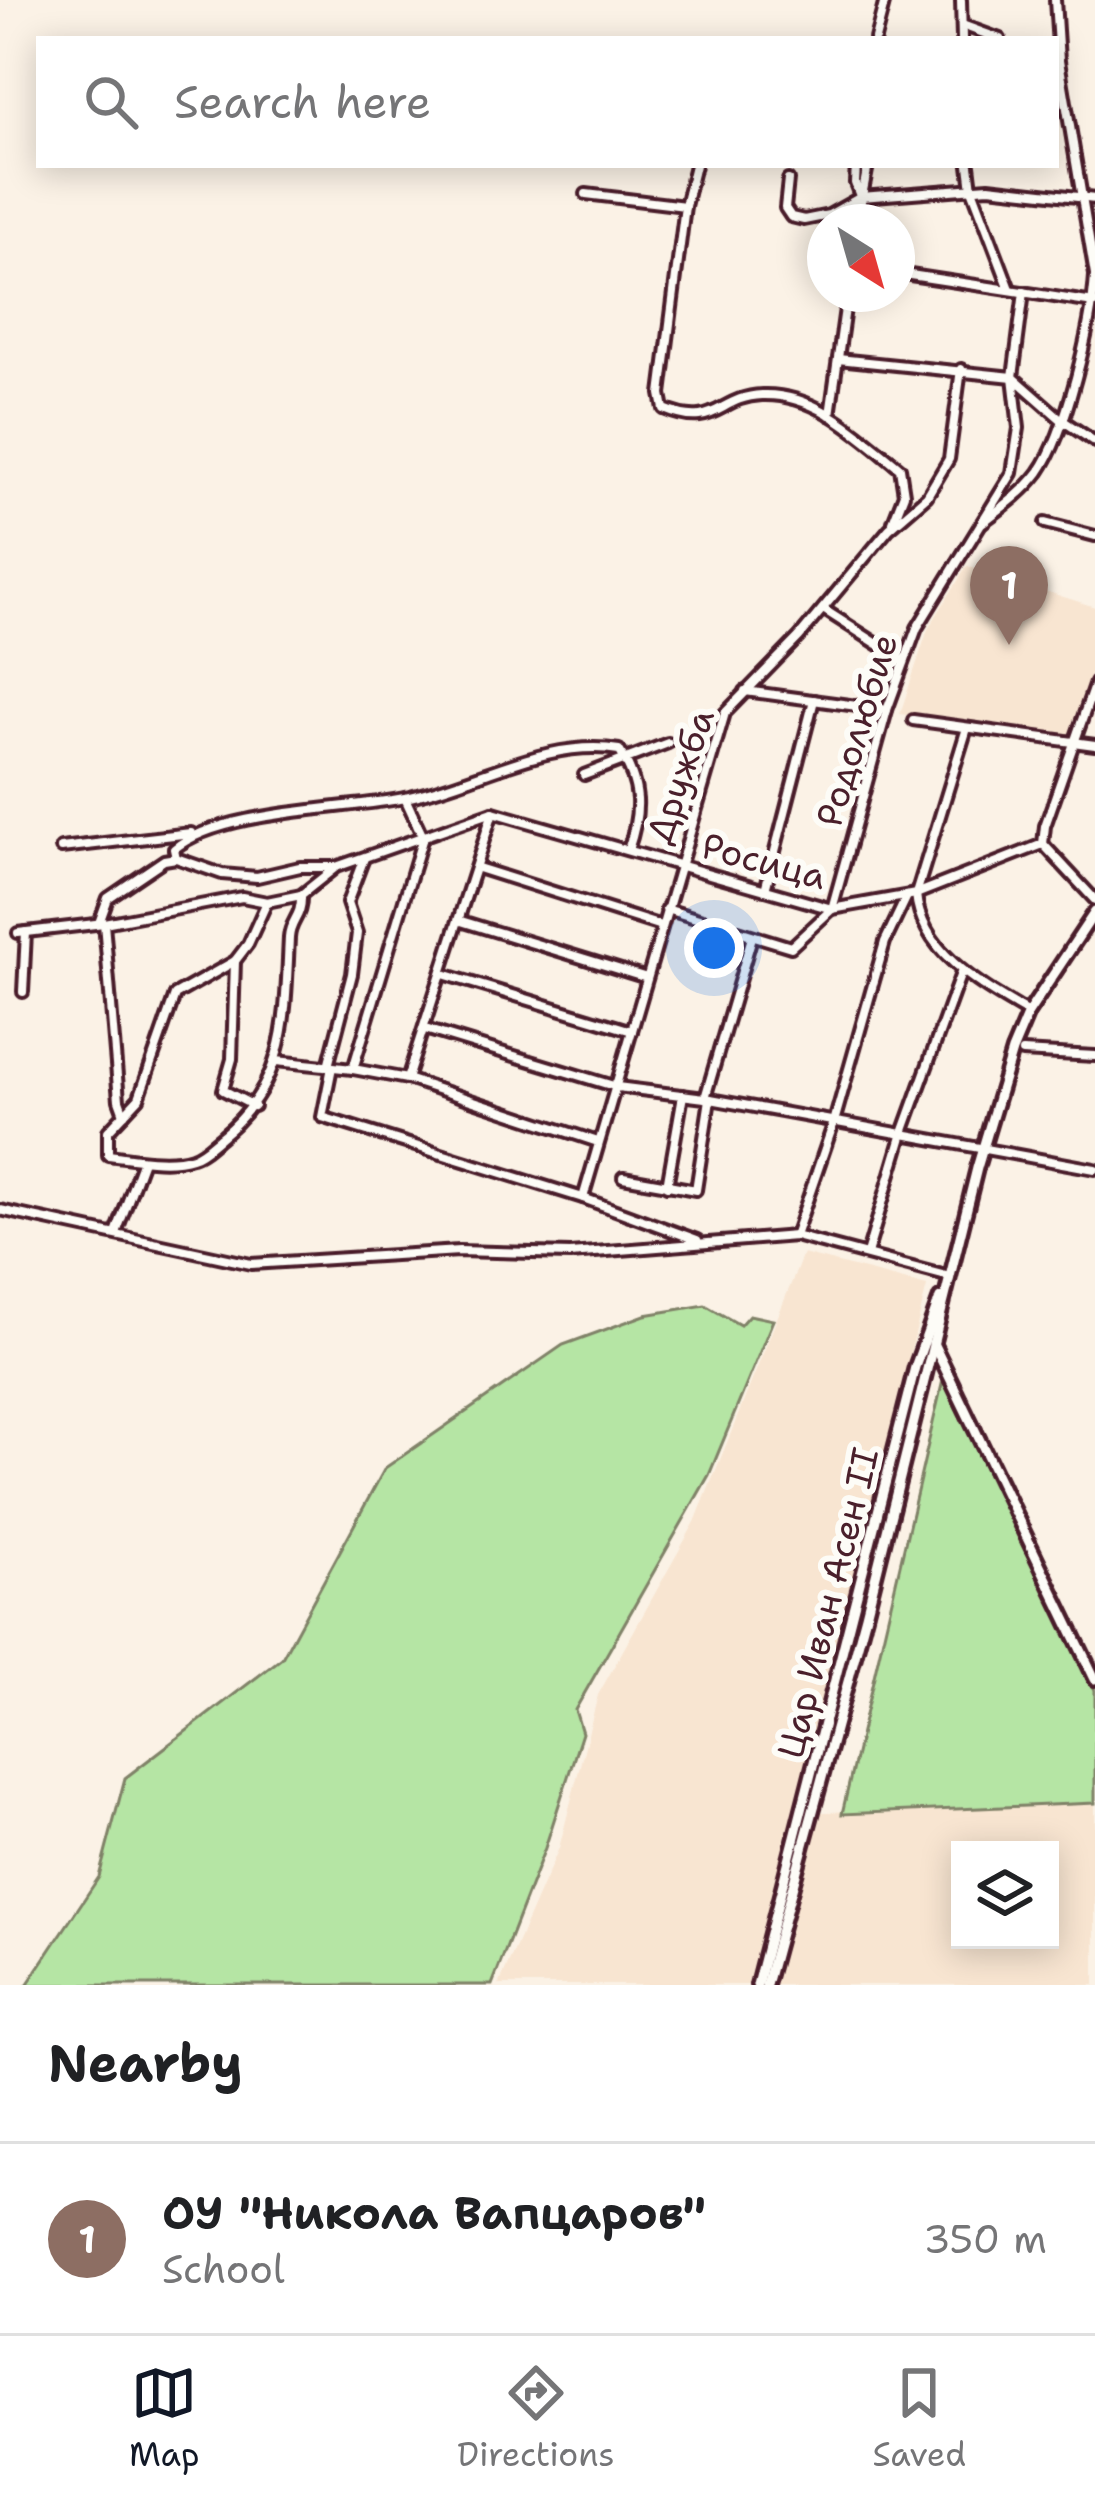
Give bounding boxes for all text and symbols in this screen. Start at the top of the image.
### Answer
search box [36,36,1059,168]
icon: search [78,69,144,135]
text: Search here [174,72,431,132]
north arrow [807,204,915,312]
pin: 1 [970,546,1048,645]
street label: Родолюбие [804,628,910,832]
street label: Дружба [634,702,726,850]
street label: Росица [696,821,832,901]
your location [684,918,744,978]
street label: Цар Иван Асен II [766,1443,890,1763]
map controls [951,1841,1059,1949]
button: layers [951,1841,1059,1949]
text: Nearby [48,2029,243,2097]
text: ОУ "Никола Вапцаров" [162,2183,706,2243]
text: 1 [78,2213,96,2265]
text: 350 m [923,2213,1047,2265]
text: School [162,2243,285,2295]
tab: Map [129,2360,200,2477]
tab: Directions [457,2360,615,2477]
tab: Saved [872,2360,966,2477]

